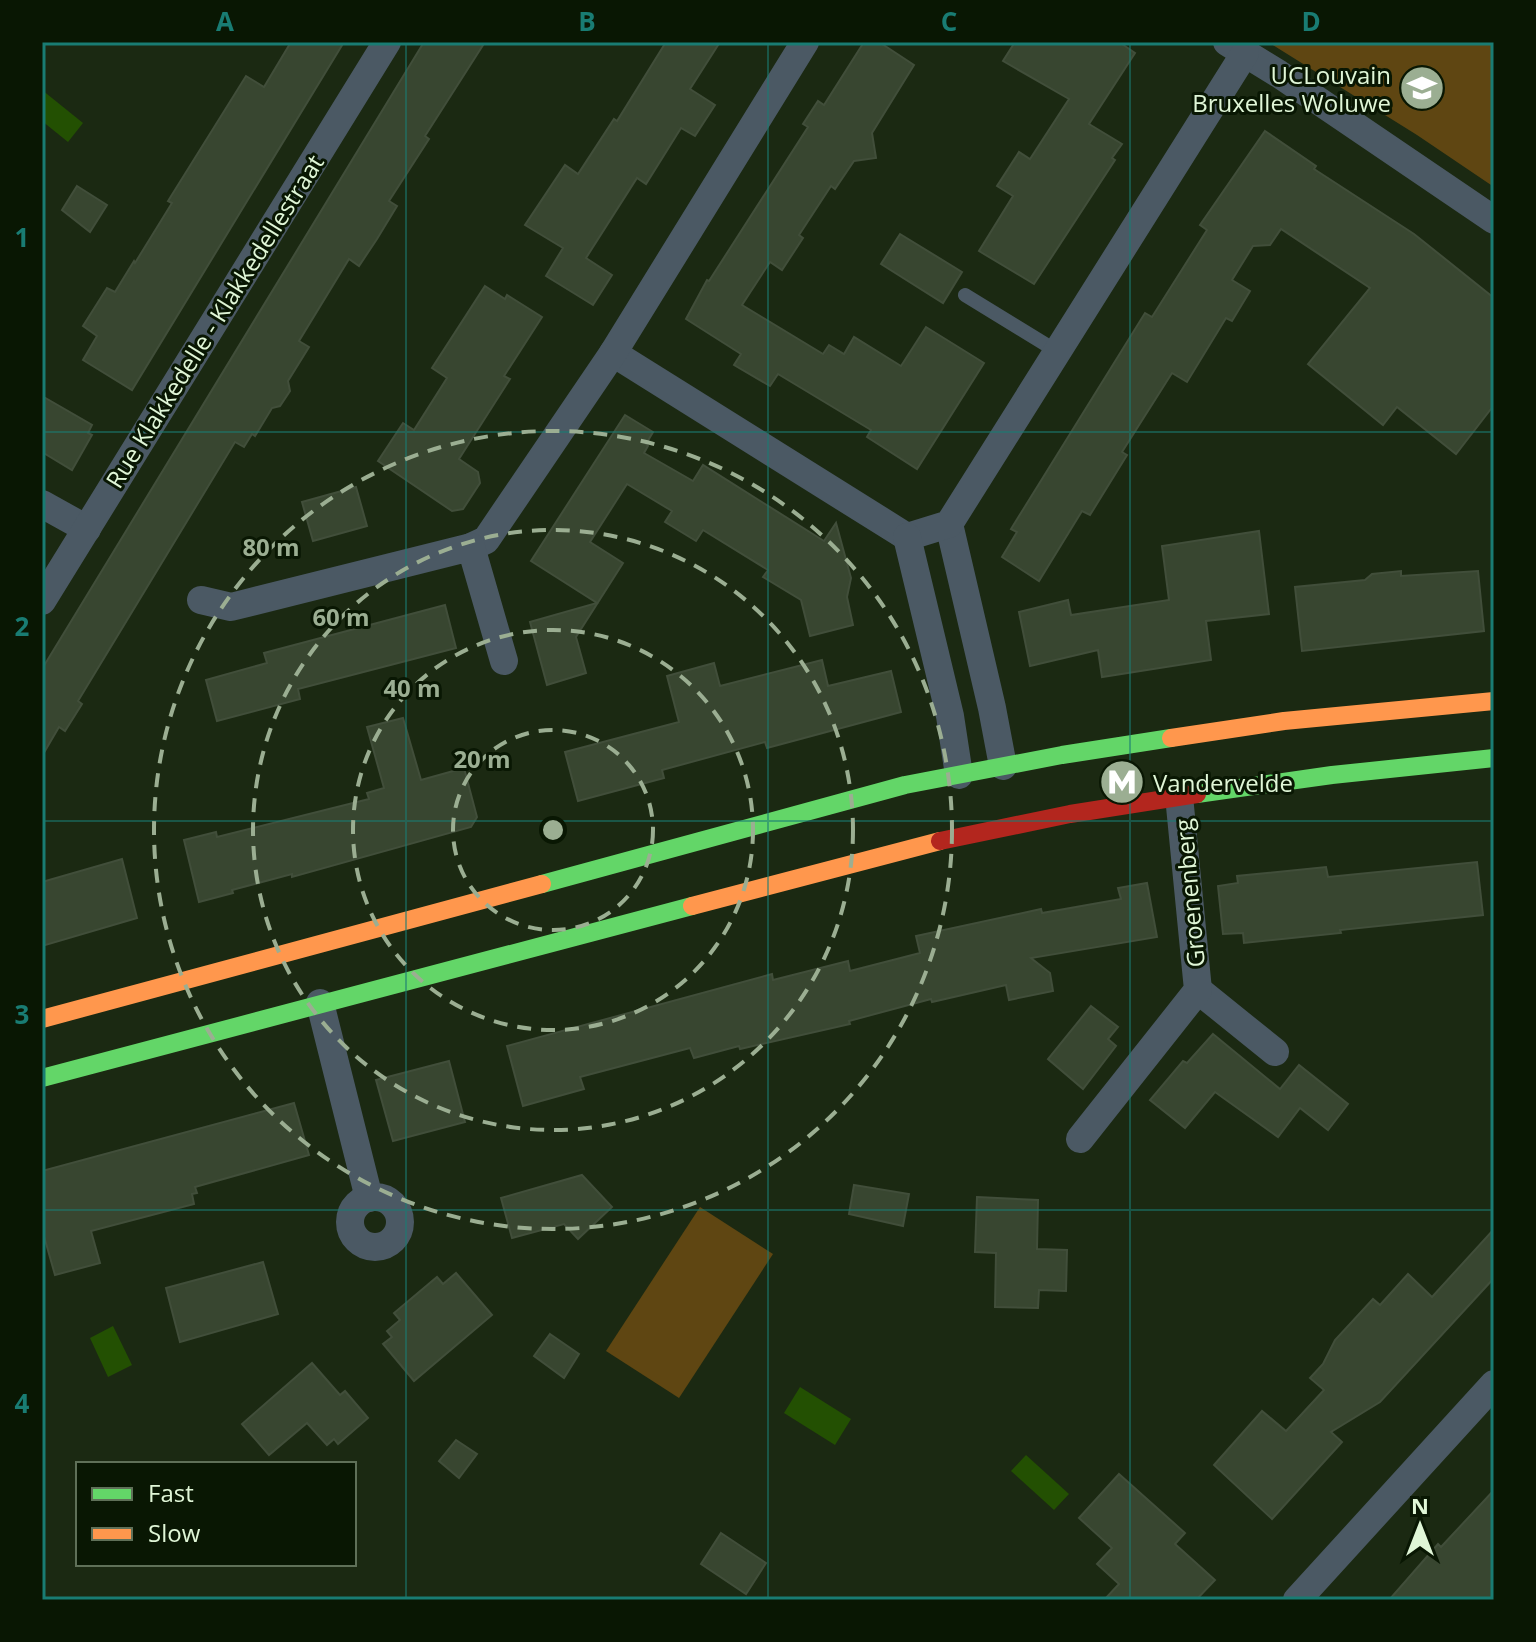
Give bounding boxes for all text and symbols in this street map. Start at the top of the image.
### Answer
text: A [216,3,234,39]
text: B [578,3,596,39]
text: C [941,3,957,39]
text: D [1301,3,1321,39]
place label: UCLouvain Bruxelles Woluwe [1192,58,1391,119]
school or university icon: UCLouvain Bruxelles Woluwe [1398,64,1446,112]
street label: Rue Klakkedelle - Klakkedellestraat [97,148,331,494]
text: 1 [15,219,29,255]
text: 80 m [242,530,300,563]
text: 60 m [312,600,370,633]
text: 2 [15,608,30,644]
text: 40 m [383,671,441,704]
text: 20 m [453,742,511,775]
metro station icon: Vandervelde [1098,758,1146,806]
place label: Vandervelde [1153,766,1293,799]
centre of rings [539,816,567,844]
street label: Groenenberg [1166,817,1212,969]
text: 3 [15,996,29,1032]
text: 4 [15,1385,30,1421]
legend [76,1462,356,1566]
text: Fast [148,1476,194,1509]
north arrow [1380,1486,1460,1566]
text: N [1411,1490,1429,1520]
text: Slow [148,1516,201,1549]

